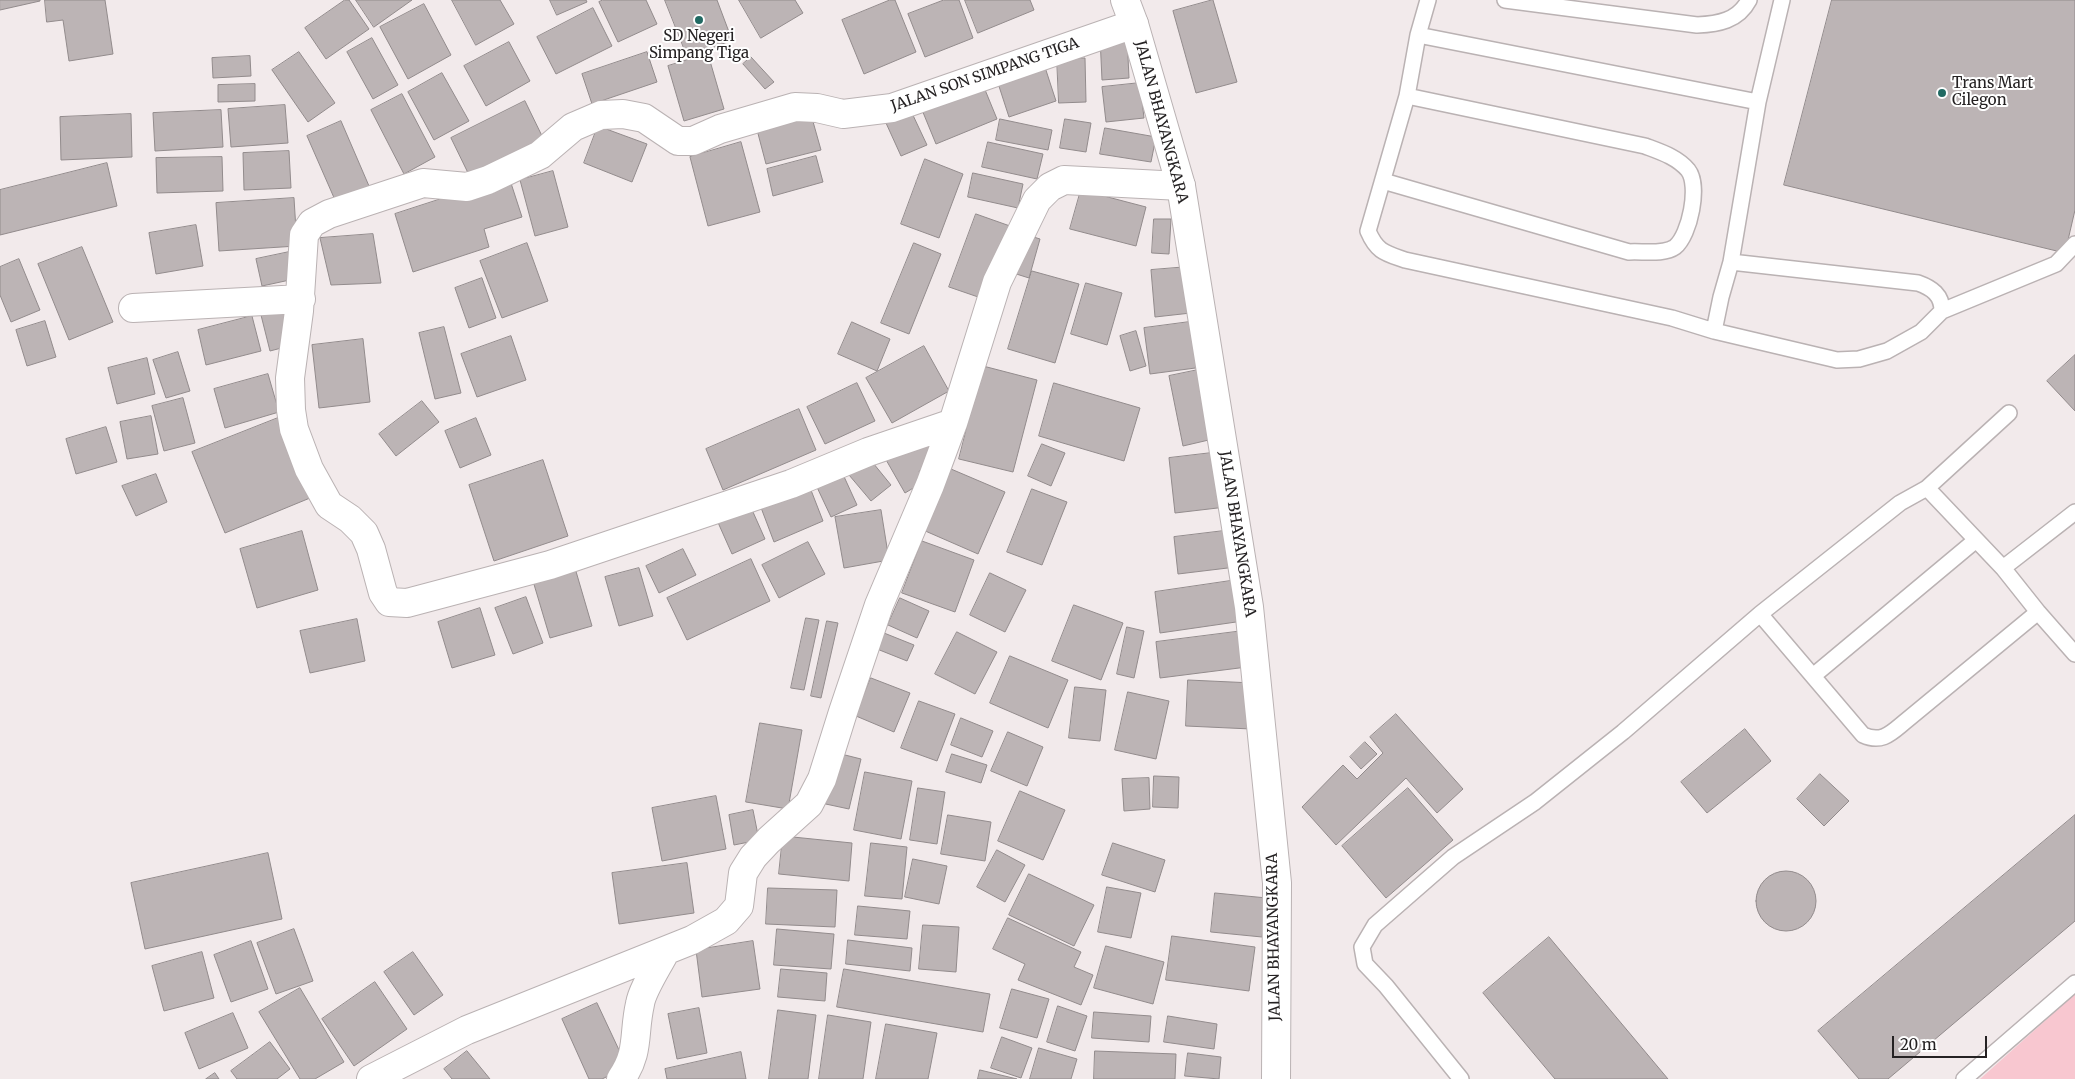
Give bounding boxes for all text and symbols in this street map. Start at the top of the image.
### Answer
marker: SD Negeri Simpang Tiga [693,14,705,26]
place label: SD Negeri Simpang Tiga [649,28,749,63]
street label: JALAN SON SIMPANG TIGA [889,34,1081,116]
street label: JALAN BHAYANGKARA [1131,39,1191,205]
place label: Trans Mart Cilegon [1952,75,2033,110]
marker: Trans Mart Cilegon [1936,87,1948,99]
street label: JALAN BHAYANGKARA [1215,450,1259,618]
street label: JALAN BHAYANGKARA [1264,853,1284,1021]
scale bar [1895,1026,1990,1058]
text: 20 m [1900,1035,1937,1054]

